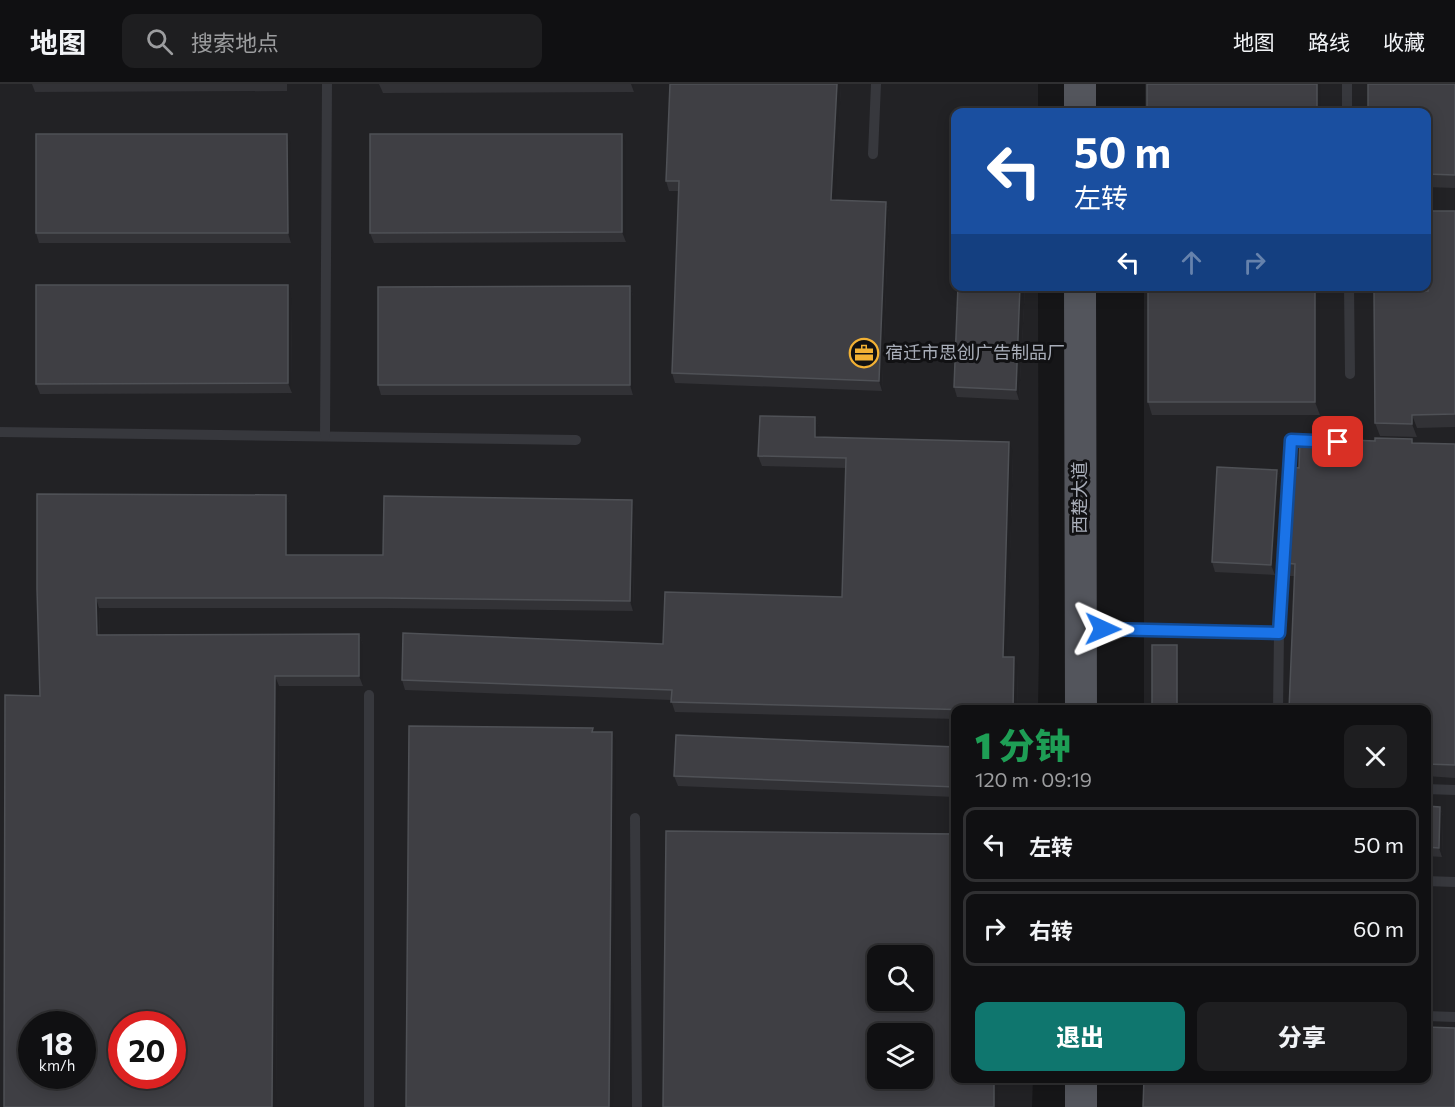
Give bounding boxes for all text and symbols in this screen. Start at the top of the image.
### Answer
search box [122,14,542,68]
text: 地图 [30,25,86,59]
icon: search [143,25,176,58]
text: 搜索地点 [191,29,279,56]
text: 地图 [1233,29,1275,54]
text: 路线 [1308,29,1350,54]
text: 收藏 [1383,29,1425,54]
text: 50 m [1074,125,1171,177]
icon: left [975,132,1053,210]
text: 左转 [1074,181,1128,214]
icon: left [1112,246,1145,279]
icon: ahead [1175,246,1208,279]
icon: right [1238,246,1271,279]
office icon: 宿迁市思创广告制品厂 [848,337,880,369]
place label: 宿迁市思创广告制品厂 [885,341,1065,363]
pin [1312,416,1363,467]
icon: arrive [1321,425,1354,458]
street label: 西楚大道 [1068,462,1090,534]
position arrow [1071,597,1135,661]
text: 1 分钟 [975,722,1071,766]
button: close [1344,725,1407,788]
text: 120 m · 09:19 [975,767,1092,791]
icon: left [978,828,1011,861]
text: 50 m [1354,831,1404,858]
text: 左转 [1029,833,1073,860]
icon: right [978,912,1011,945]
text: 60 m [1353,915,1404,942]
text: 右转 [1029,917,1073,944]
map controls [867,945,933,1089]
button: search [867,945,933,1011]
button: 退出 [975,1002,1185,1071]
button: 分享 [1197,1002,1407,1071]
speed limit sign: 20 [108,1011,186,1089]
button: layers [867,1023,933,1089]
text: 18 [41,1024,73,1061]
text: km/h [39,1056,75,1074]

